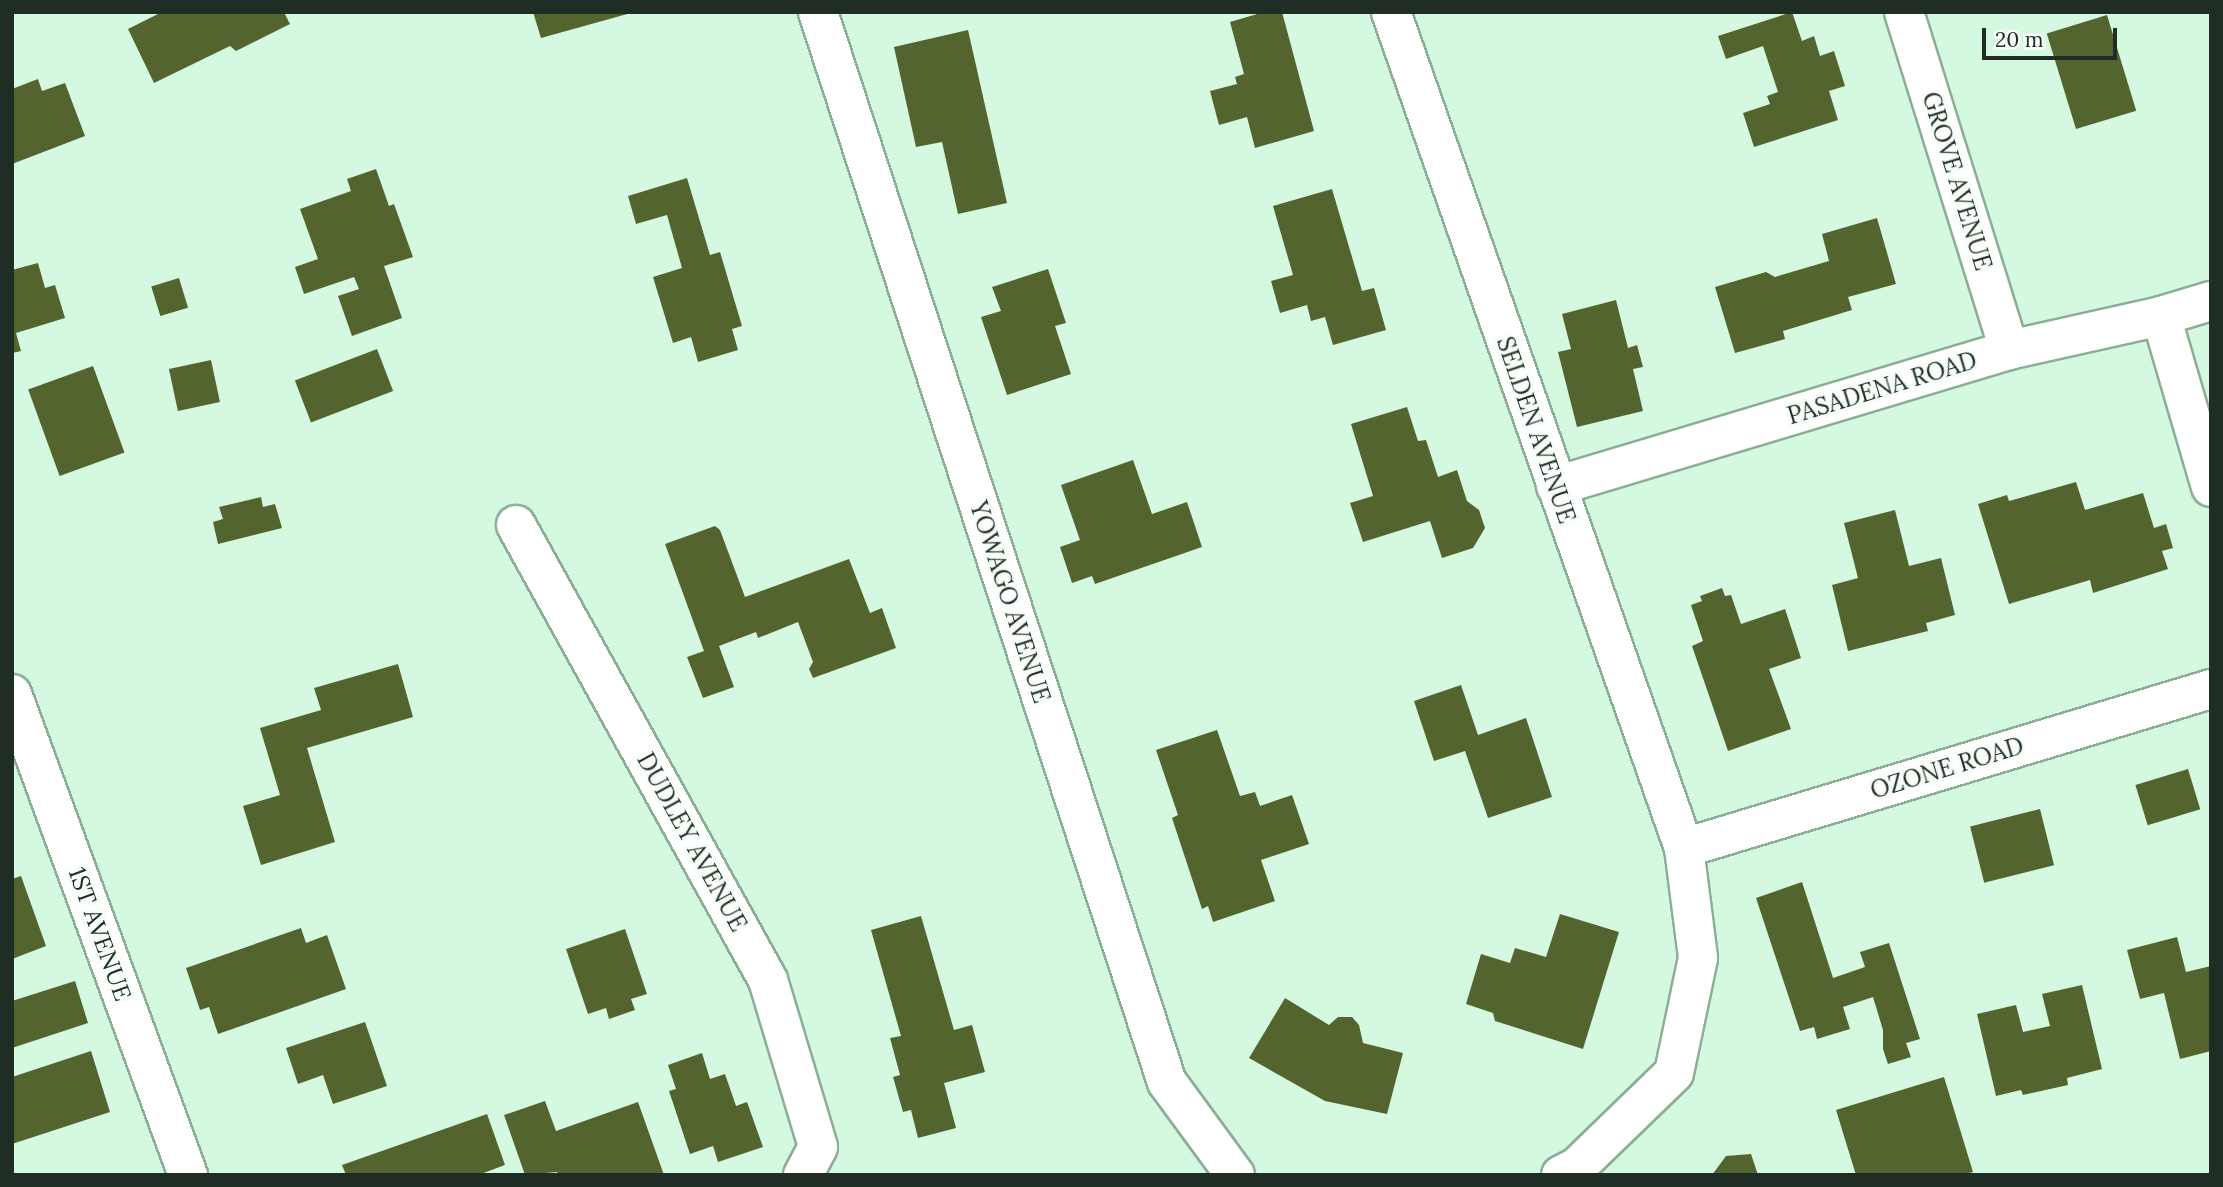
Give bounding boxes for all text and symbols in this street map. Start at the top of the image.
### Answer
scale bar [1985,14,2120,58]
text: 20 m [1995,26,2044,53]
street label: GROVE AVENUE [1916,88,1998,274]
street label: SELDEN AVENUE [1491,333,1581,527]
street label: PASADENA ROAD [1784,346,1980,430]
street label: YOWAGO AVENUE [964,497,1056,707]
street label: OZONE ROAD [1867,731,2027,805]
street label: DUDLEY AVENUE [631,748,753,936]
street label: 1ST AVENUE [63,863,137,1005]

